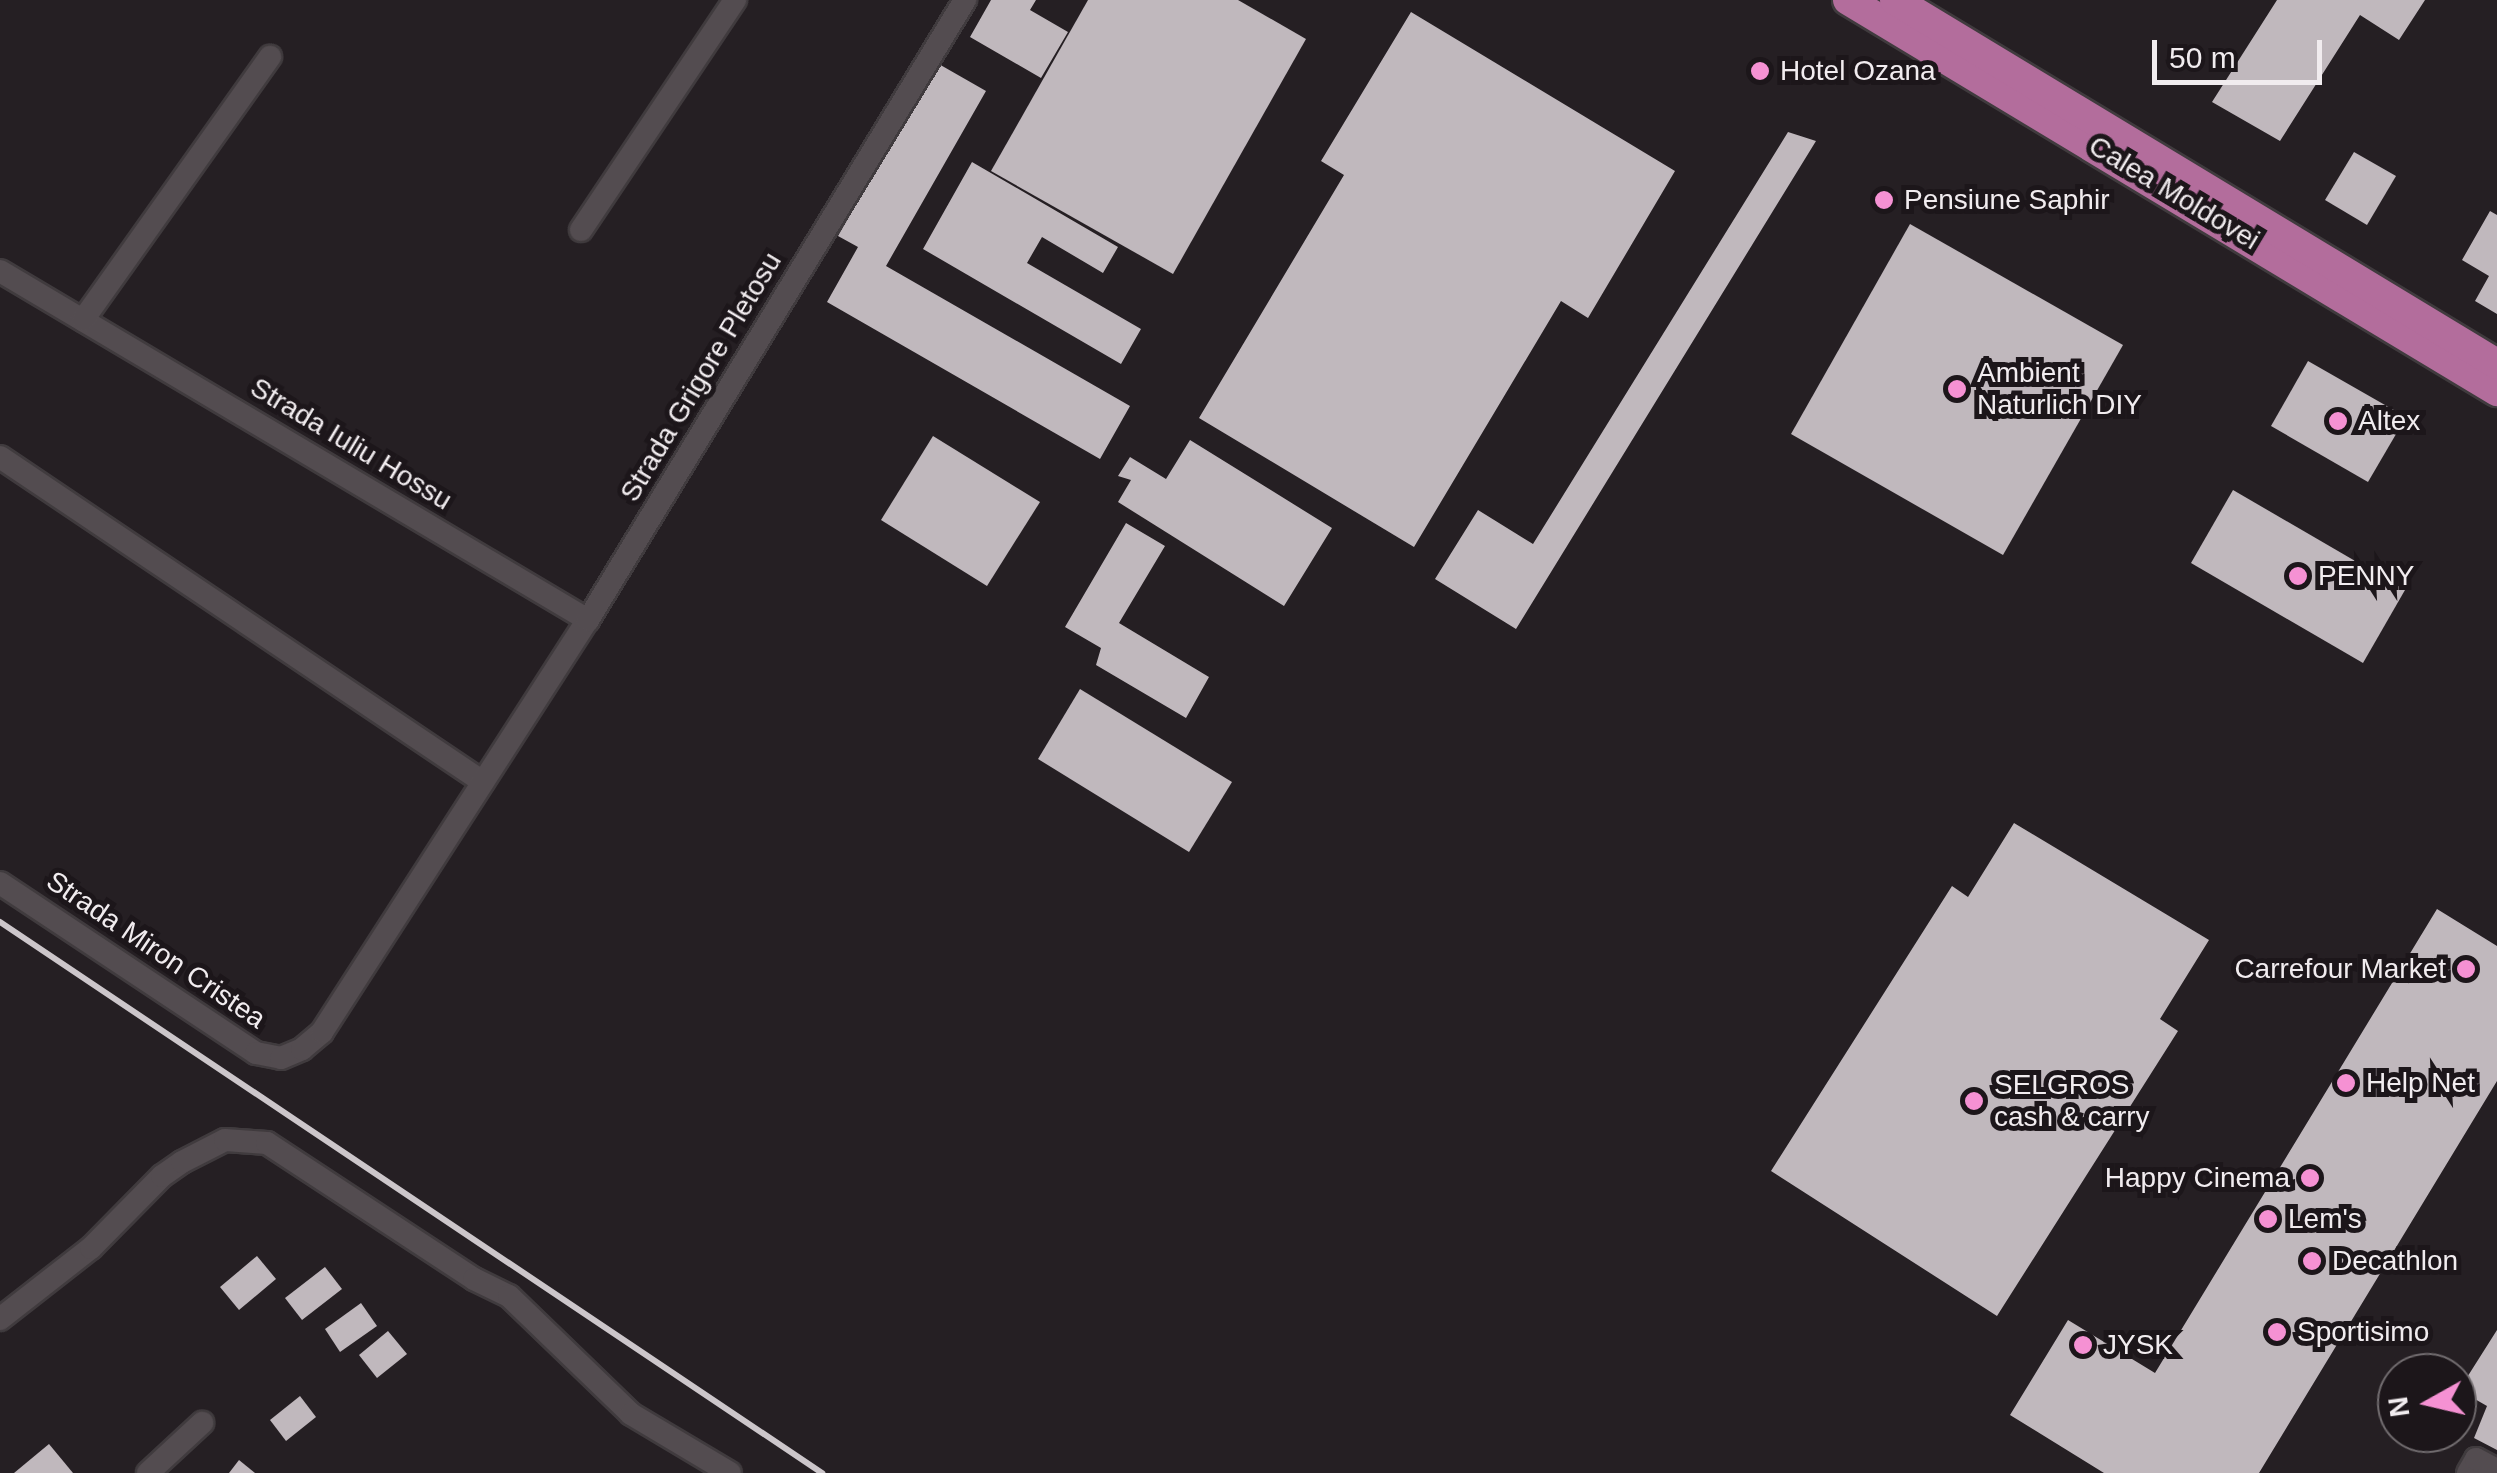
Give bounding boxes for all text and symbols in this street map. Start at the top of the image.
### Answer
scale bar [2157,20,2327,82]
text: 50 m [2169,41,2236,74]
place label: Hotel Ozana [1780,54,1936,88]
marker: Hotel Ozana [1749,60,1771,82]
street label: Calea Moldovei [2083,129,2265,257]
place label: Pensiune Saphir [1904,183,2109,217]
marker: Pensiune Saphir [1873,189,1895,211]
street label: Strada Grigore Pletosu [613,246,789,508]
place label: Ambient Naturlich DIY [1977,356,2142,422]
street label: Strada Iuliu Hossu [244,371,458,517]
marker: Ambient Naturlich DIY [1946,378,1968,400]
place label: Altex [2358,404,2420,438]
marker: Altex [2327,410,2349,432]
place label: PENNY [2318,559,2414,593]
marker: PENNY [2287,565,2309,587]
street label: Strada Miron Cristea [40,864,272,1036]
place label: Carrefour Market [2234,952,2446,986]
marker: Carrefour Market [2455,958,2477,980]
place label: Help Net [2366,1066,2475,1100]
place label: SELGROS cash & carry [1994,1068,2150,1134]
marker: Help Net [2335,1072,2357,1094]
marker: SELGROS cash & carry [1963,1090,1985,1112]
place label: Happy Cinema [2105,1161,2290,1195]
marker: Happy Cinema [2299,1167,2321,1189]
place label: Lem's [2288,1202,2362,1236]
marker: Lem's [2257,1208,2279,1230]
place label: Decathlon [2332,1244,2458,1278]
marker: Decathlon [2301,1250,2323,1272]
place label: Sportisimo [2297,1315,2429,1349]
marker: Sportisimo [2266,1321,2288,1343]
place label: JYSK [2103,1328,2173,1362]
marker: JYSK [2072,1334,2094,1356]
north arrow [2377,1353,2477,1453]
text: N [2382,1395,2416,1419]

